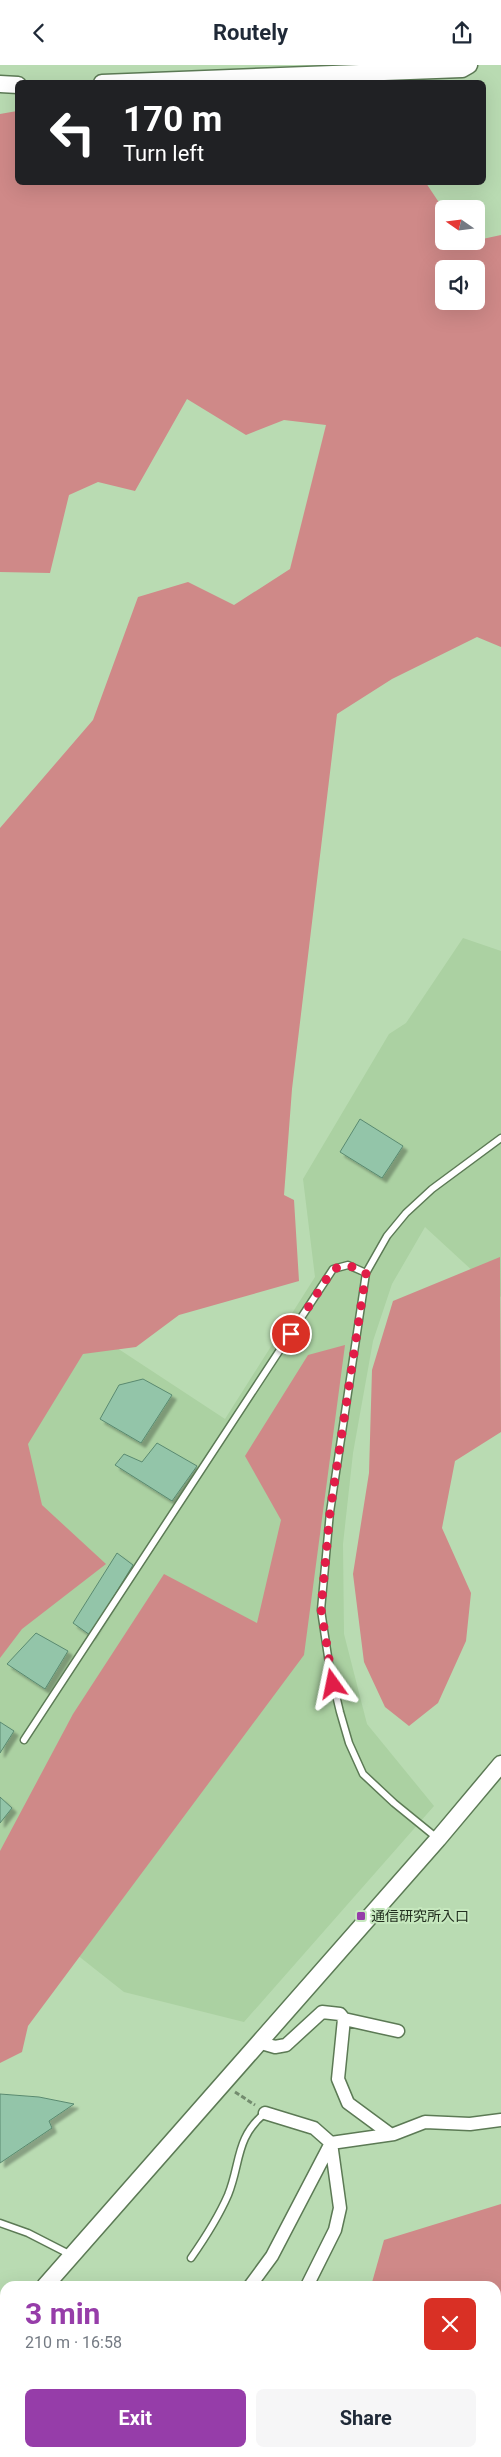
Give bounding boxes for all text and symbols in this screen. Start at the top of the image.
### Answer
icon: back [25,19,53,47]
icon: share [448,19,476,47]
text: Routely [213,20,288,45]
text: 170 m [123,99,222,140]
icon: left [40,100,105,165]
text: Turn left [123,141,204,166]
north arrow [435,200,485,250]
map controls [435,200,485,310]
button: sound [435,260,485,310]
pin [270,1313,312,1355]
icon: arrive [277,1320,305,1348]
position arrow [306,1657,358,1709]
place label: 通信研究所入口 [371,1908,469,1924]
marker: 通信研究所入口 [355,1910,367,1922]
text: 3 min [25,2296,100,2331]
button: close [424,2298,476,2350]
text: 210 m · 16:58 [25,2333,122,2352]
button: Exit [25,2389,246,2447]
button: Share [256,2389,476,2447]

